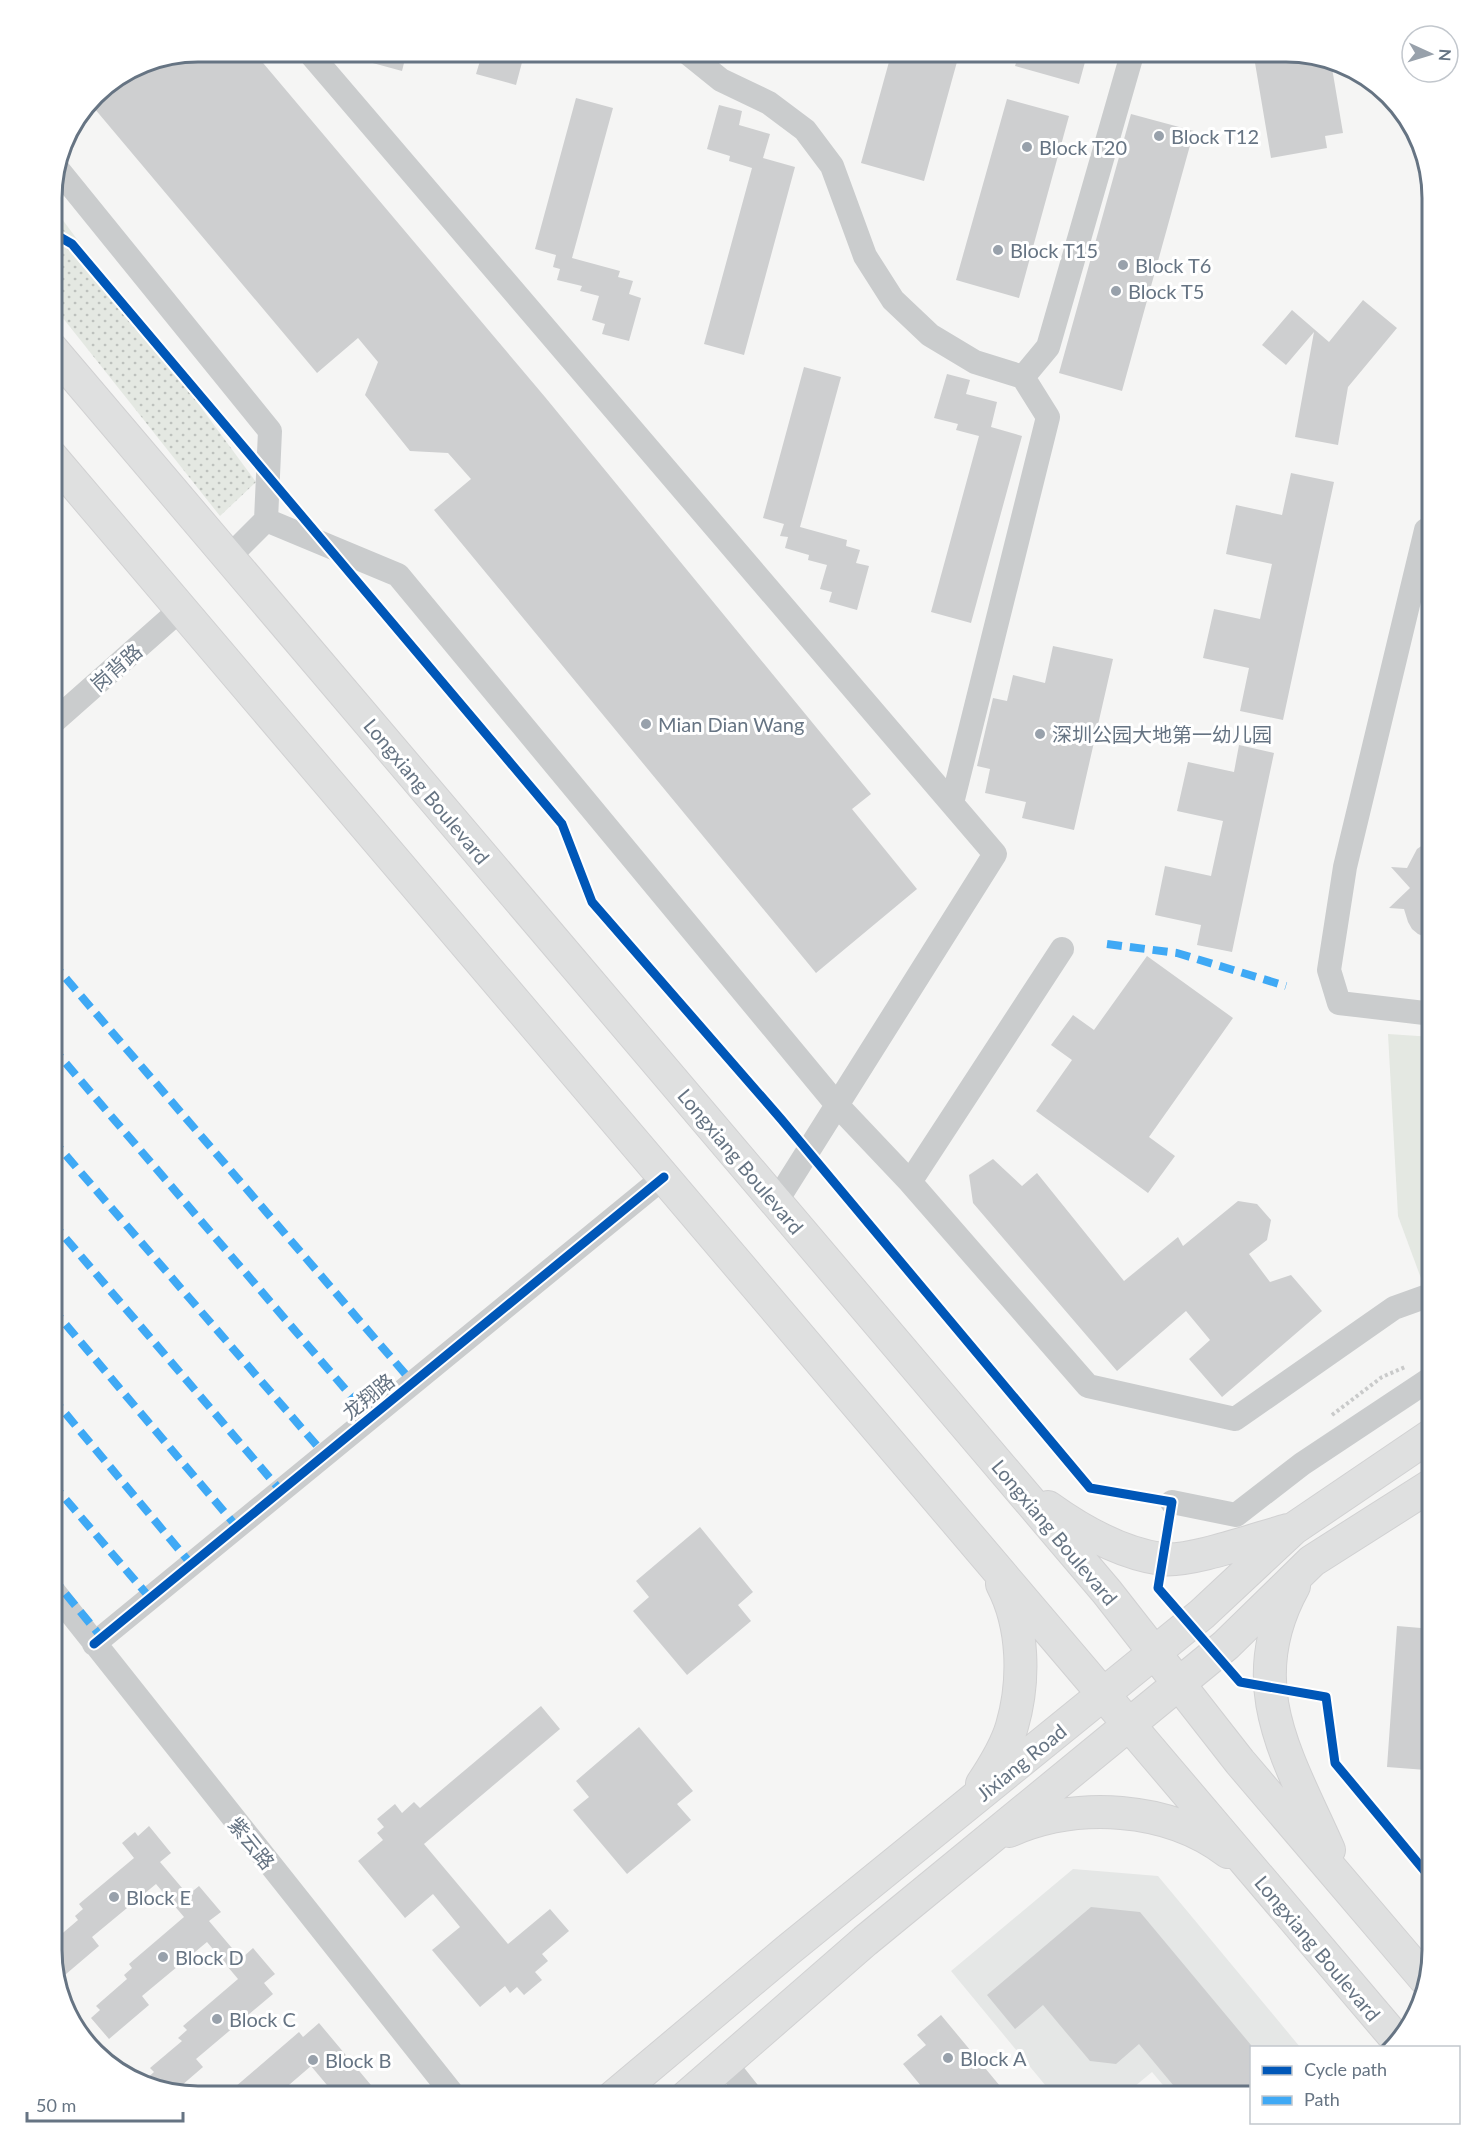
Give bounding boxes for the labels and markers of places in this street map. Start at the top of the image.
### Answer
place label: Block T12 [1171,124,1259,148]
marker: Block T12 [1152,129,1166,143]
place label: Block T20 [1039,135,1127,159]
marker: Block T20 [1020,140,1034,154]
place label: Block T15 [1010,238,1098,262]
marker: Block T15 [991,243,1005,257]
place label: Block T6 [1135,253,1211,277]
marker: Block T6 [1116,258,1130,272]
place label: Block T5 [1128,279,1204,303]
marker: Block T5 [1109,284,1123,298]
place label: Mian Dian Wang [658,712,804,736]
marker: Mian Dian Wang [639,717,653,731]
place label: 深圳公园大地第一幼儿园 [1052,722,1272,746]
marker: 深圳公园大地第一幼儿园 [1033,727,1047,741]
place label: Block E [126,1885,191,1909]
marker: Block E [107,1890,121,1904]
place label: Block D [175,1945,244,1969]
marker: Block D [156,1950,170,1964]
place label: Block C [229,2007,296,2031]
marker: Block C [210,2012,224,2026]
place label: Block A [960,2046,1027,2070]
place label: Block B [325,2048,392,2072]
marker: Block A [941,2051,955,2065]
marker: Block B [306,2053,320,2067]

